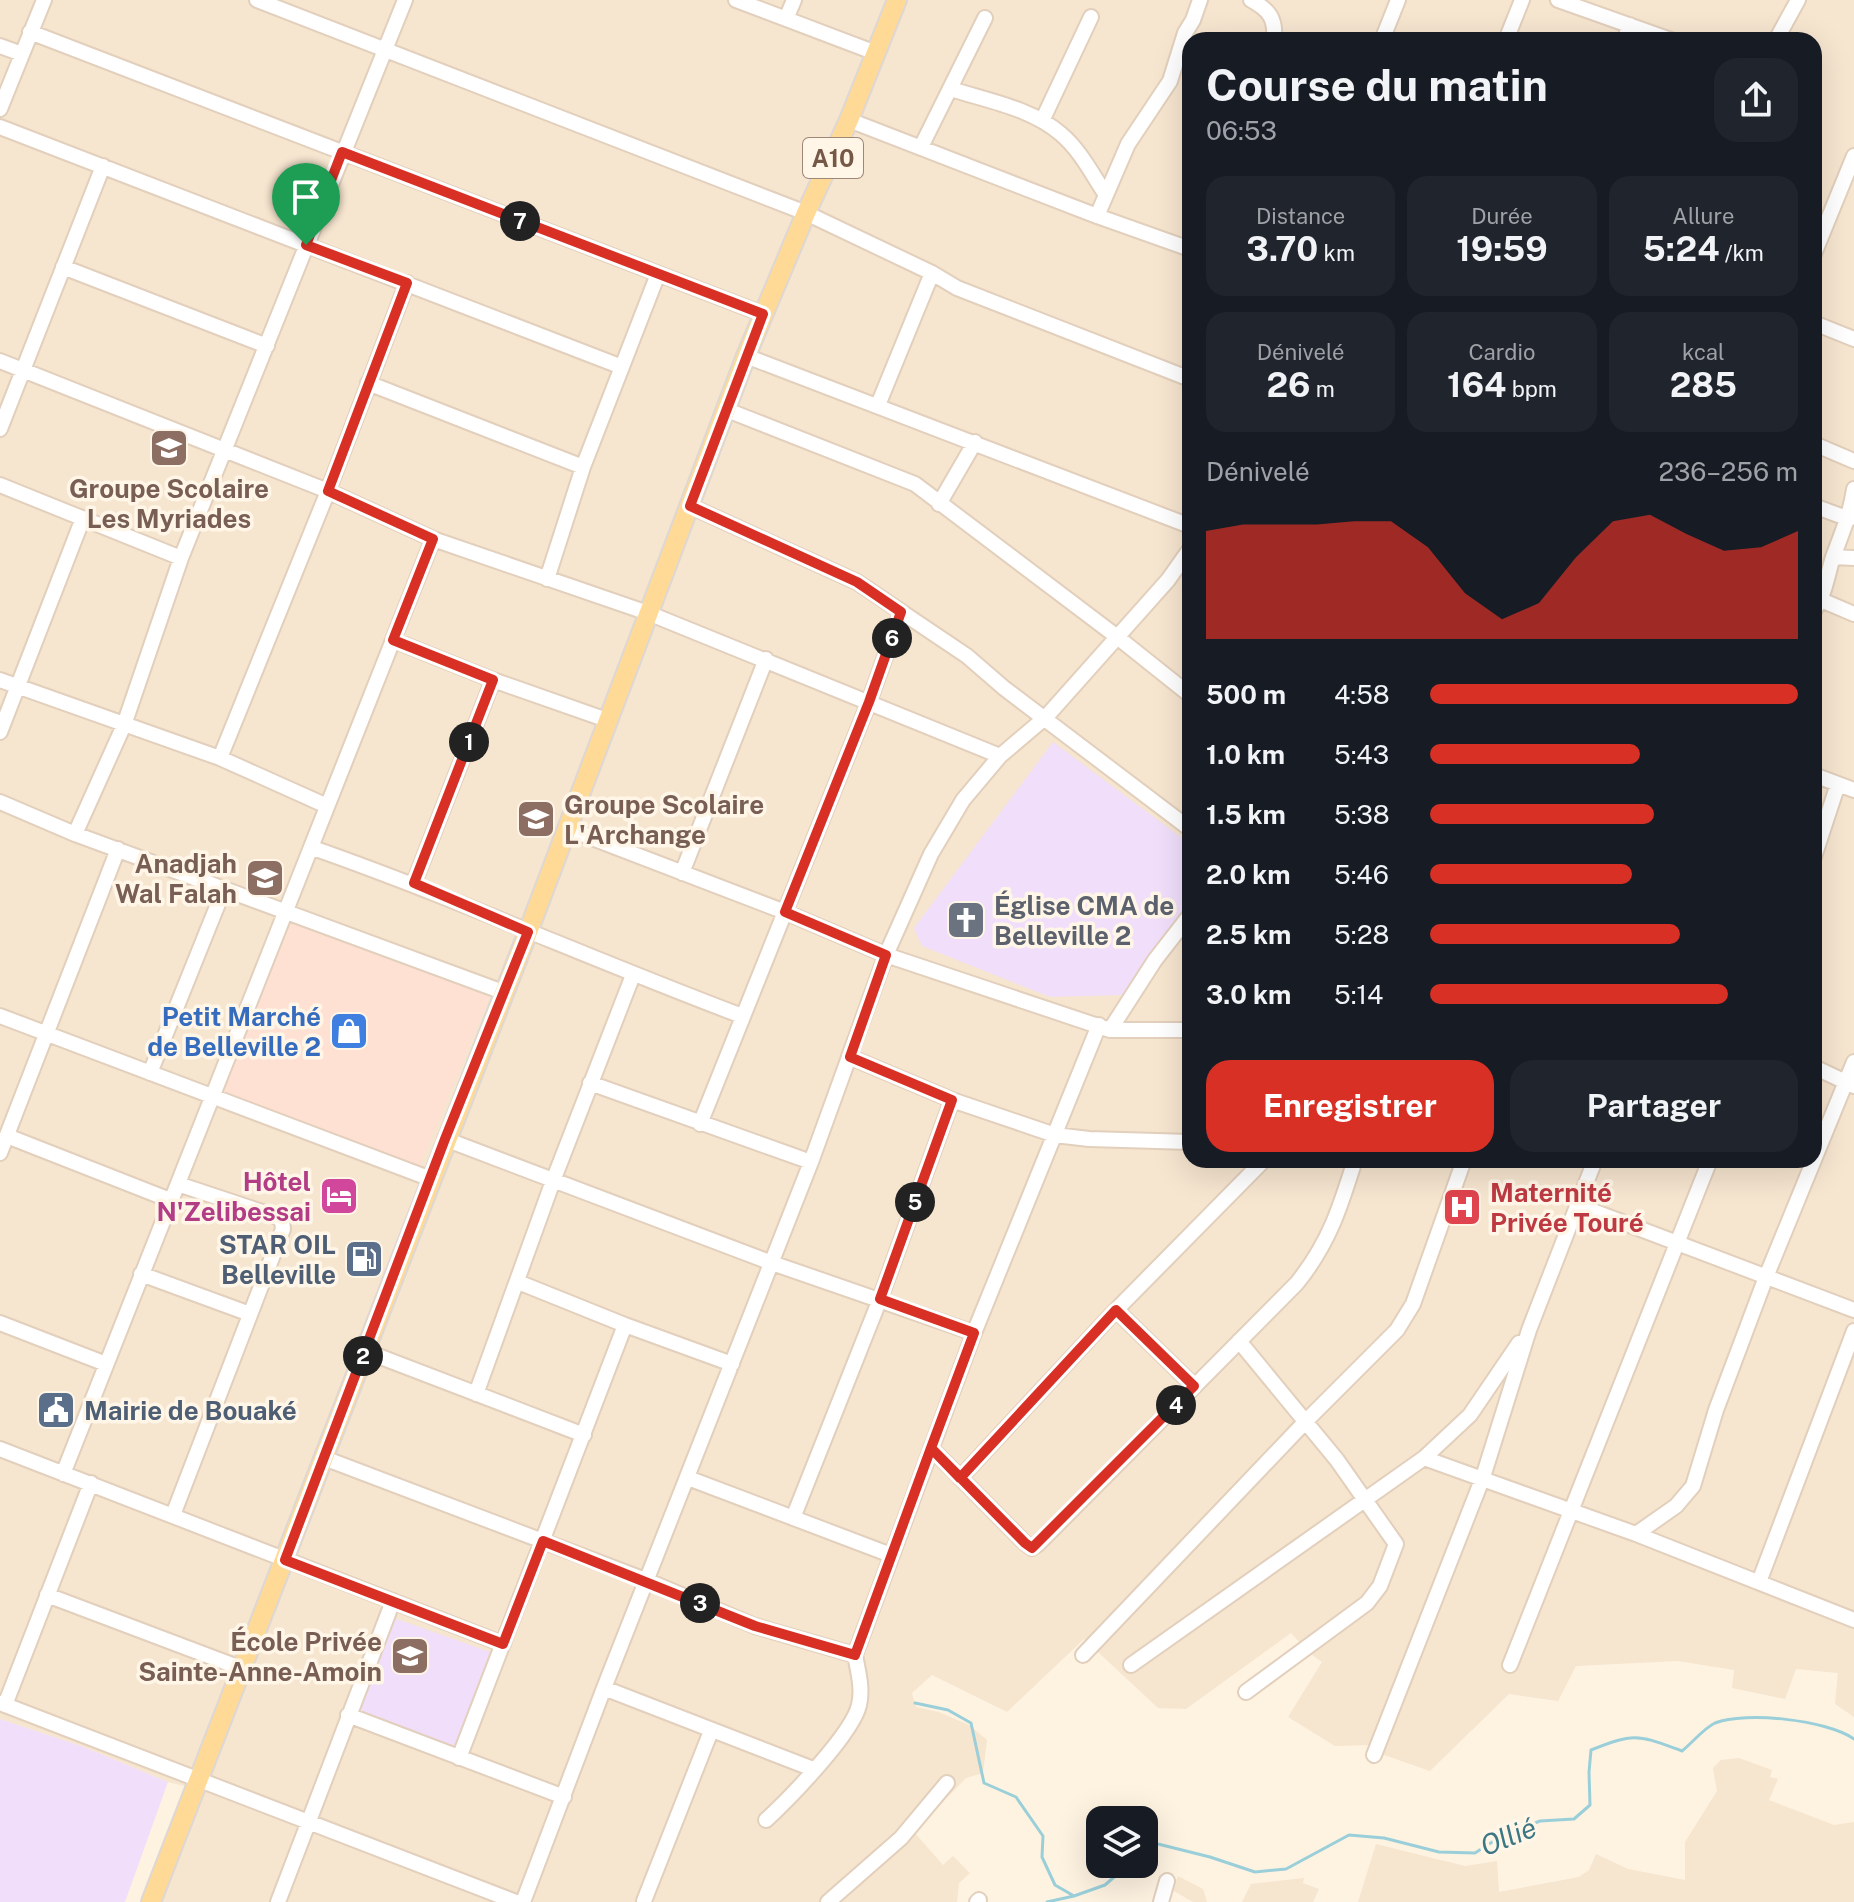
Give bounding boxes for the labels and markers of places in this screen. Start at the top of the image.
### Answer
pin [272,163,340,245]
pin: 7 [500,201,540,241]
school or university icon: Groupe Scolaire Les Myriades [148,427,190,469]
place label: Groupe Scolaire Les Myriades [69,473,269,534]
pin: 6 [872,618,912,658]
pin: 1 [449,722,489,762]
place label: Groupe Scolaire L'Archange [564,789,764,850]
school or university icon: Groupe Scolaire L'Archange [515,798,557,840]
place label: Anadjah Wal Falah [115,848,237,909]
school or university icon: Anadjah Wal Falah [244,857,286,899]
place label: Église CMA de Belleville 2 [994,890,1174,951]
church icon: Église CMA de Belleville 2 [945,899,987,941]
place label: Petit Marché de Belleville 2 [147,1001,321,1062]
shop icon: Petit Marché de Belleville 2 [328,1010,370,1052]
place label: Hôtel N'Zelibessai [156,1166,311,1227]
hotel icon: Hôtel N'Zelibessai [318,1175,360,1217]
place label: Maternité Privée Touré [1490,1177,1644,1238]
pin: 5 [895,1182,935,1222]
hospital icon: Maternité Privée Touré [1441,1186,1483,1228]
place label: STAR OIL Belleville [219,1229,336,1290]
fuel station icon: STAR OIL Belleville [343,1238,385,1280]
pin: 2 [343,1336,383,1376]
pin: 4 [1156,1385,1196,1425]
public building icon: Mairie de Bouaké [35,1389,77,1431]
place label: Mairie de Bouaké [84,1395,297,1426]
pin: 3 [680,1583,720,1623]
place label: École Privée Sainte-Anne-Amoin [138,1626,382,1687]
school or university icon: École Privée Sainte-Anne-Amoin [389,1635,431,1677]

